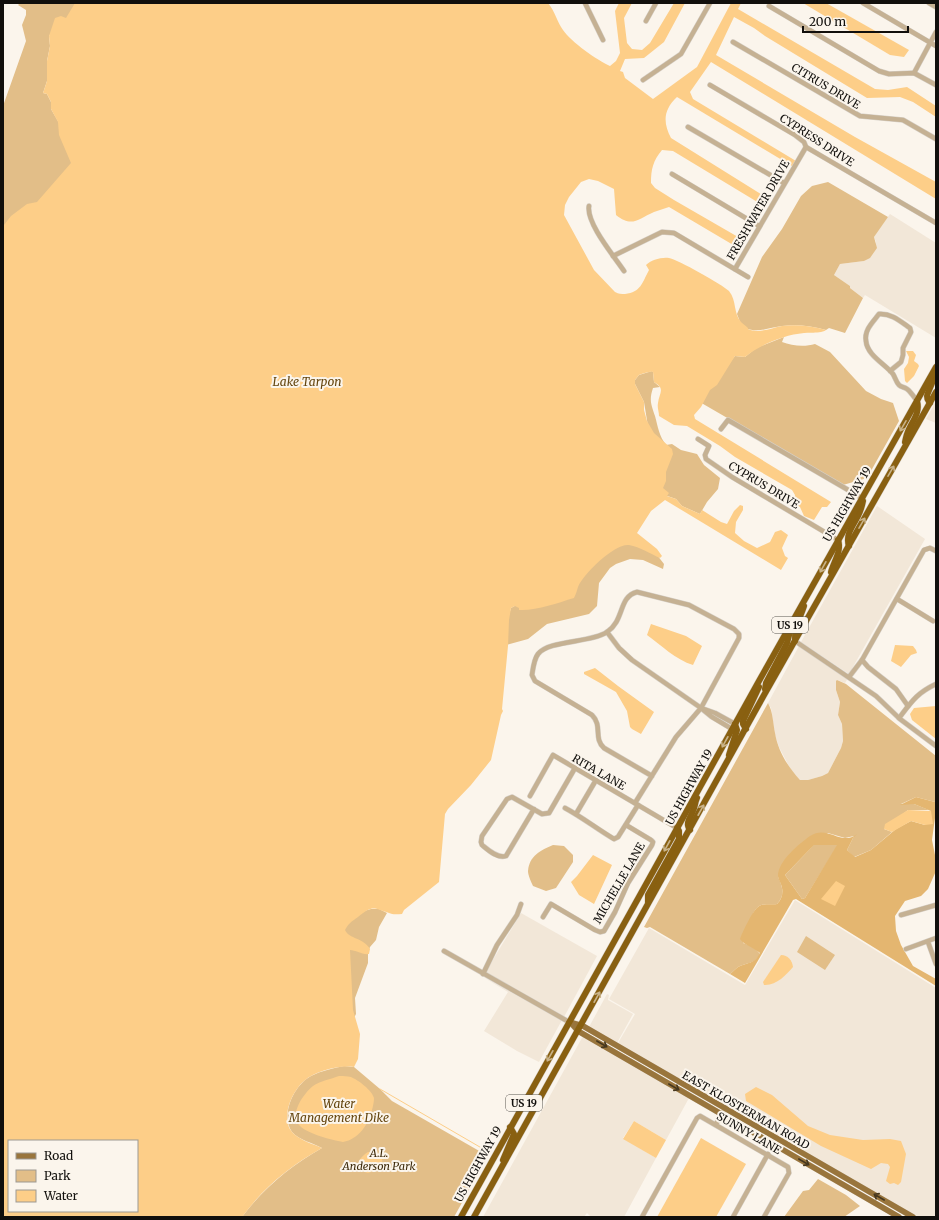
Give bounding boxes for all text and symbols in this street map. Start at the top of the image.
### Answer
scale bar [803,8,908,34]
text: 200 m [809,14,846,29]
street label: CITRUS DRIVE [789,60,863,112]
street label: CYPRESS DRIVE [777,111,857,169]
street label: FRESHWATER DRIVE [724,157,792,263]
water label: Lake Tarpon [273,374,341,389]
one-way arrow [898,420,906,432]
street label: CYPRUS DRIVE [726,458,802,512]
street label: US HIGHWAY 19 [820,464,874,544]
one-way arrow [888,465,896,477]
one-way arrow [858,517,866,529]
one-way arrow [818,561,826,573]
road number: US 19 [772,617,808,633]
one-way arrow [721,736,728,748]
street label: US HIGHWAY 19 [662,746,716,827]
street label: RITA LANE [570,751,628,793]
one-way arrow [698,804,706,816]
one-way arrow [663,839,671,851]
street label: MICHELLE LANE [590,840,648,926]
one-way arrow [594,991,602,1003]
one-way arrow [596,1041,608,1049]
one-way arrow [546,1050,554,1062]
street label: EAST KLOSTERMAN ROAD [680,1068,812,1152]
one-way arrow [668,1083,679,1091]
road number: US 19 [506,1095,542,1111]
water label: Water Management Dike [288,1096,389,1125]
street label: SUNNY LANE [714,1109,784,1157]
street label: US HIGHWAY 19 [451,1123,505,1204]
legend [8,1140,138,1212]
park label: A.L. Anderson Park [342,1146,415,1173]
text: Road [44,1148,73,1163]
one-way arrow [798,1159,810,1167]
text: Park [44,1168,71,1183]
text: Water [43,1188,79,1203]
one-way arrow [873,1193,885,1201]

